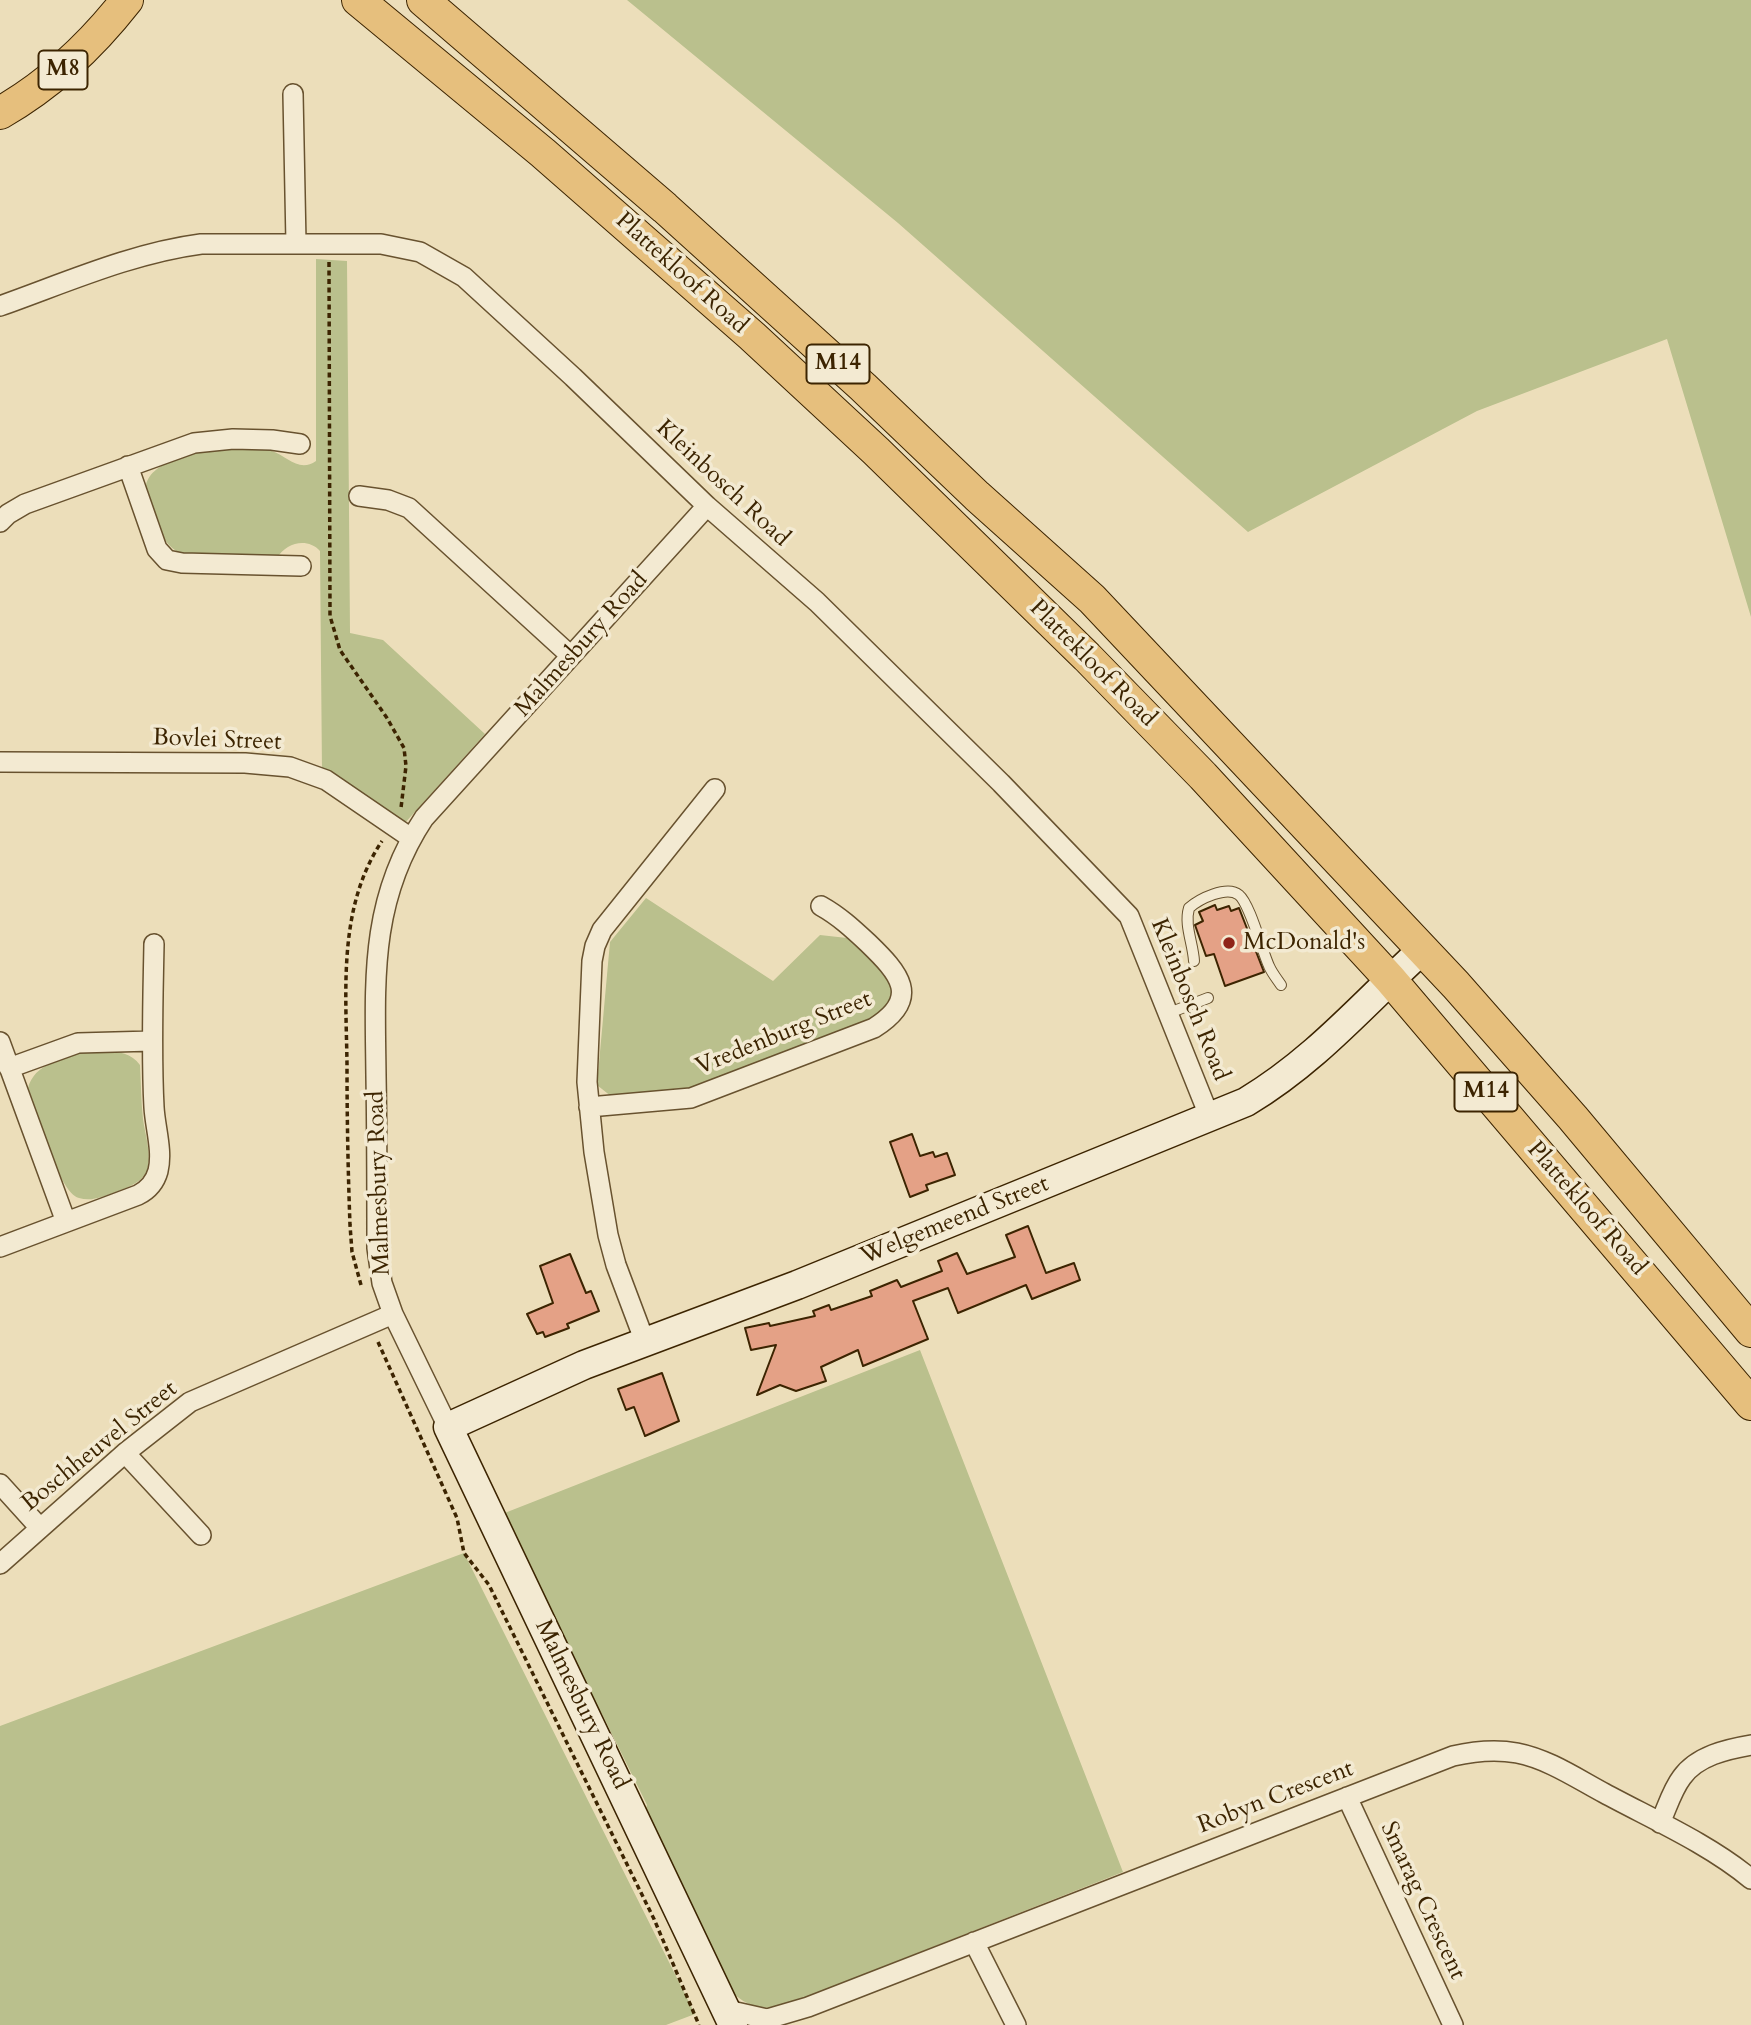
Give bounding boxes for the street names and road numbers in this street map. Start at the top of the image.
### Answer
road number: M8 [38,50,88,90]
street label: Plattekloof Road [609,207,753,341]
road number: M14 [806,344,870,384]
street label: Kleinbosch Road [649,415,795,553]
street label: Malmesbury Road [509,567,655,723]
street label: Plattekloof Road [1022,594,1162,734]
street label: Bovlei Street [152,724,282,758]
street label: Kleinbosch Road [1143,915,1235,1085]
street label: Vredenburg Street [692,986,876,1082]
road number: M14 [1454,1072,1518,1112]
street label: Malmesbury Road [362,1090,398,1276]
street label: Plattekloof Road [1520,1136,1652,1282]
street label: Welgemeend Street [857,1170,1053,1272]
street label: Boschheuvel Street [16,1375,184,1519]
street label: Malmesbury Road [528,1616,634,1794]
street label: Robyn Crescent [1194,1755,1358,1841]
street label: Smarag Crescent [1373,1818,1471,1984]

